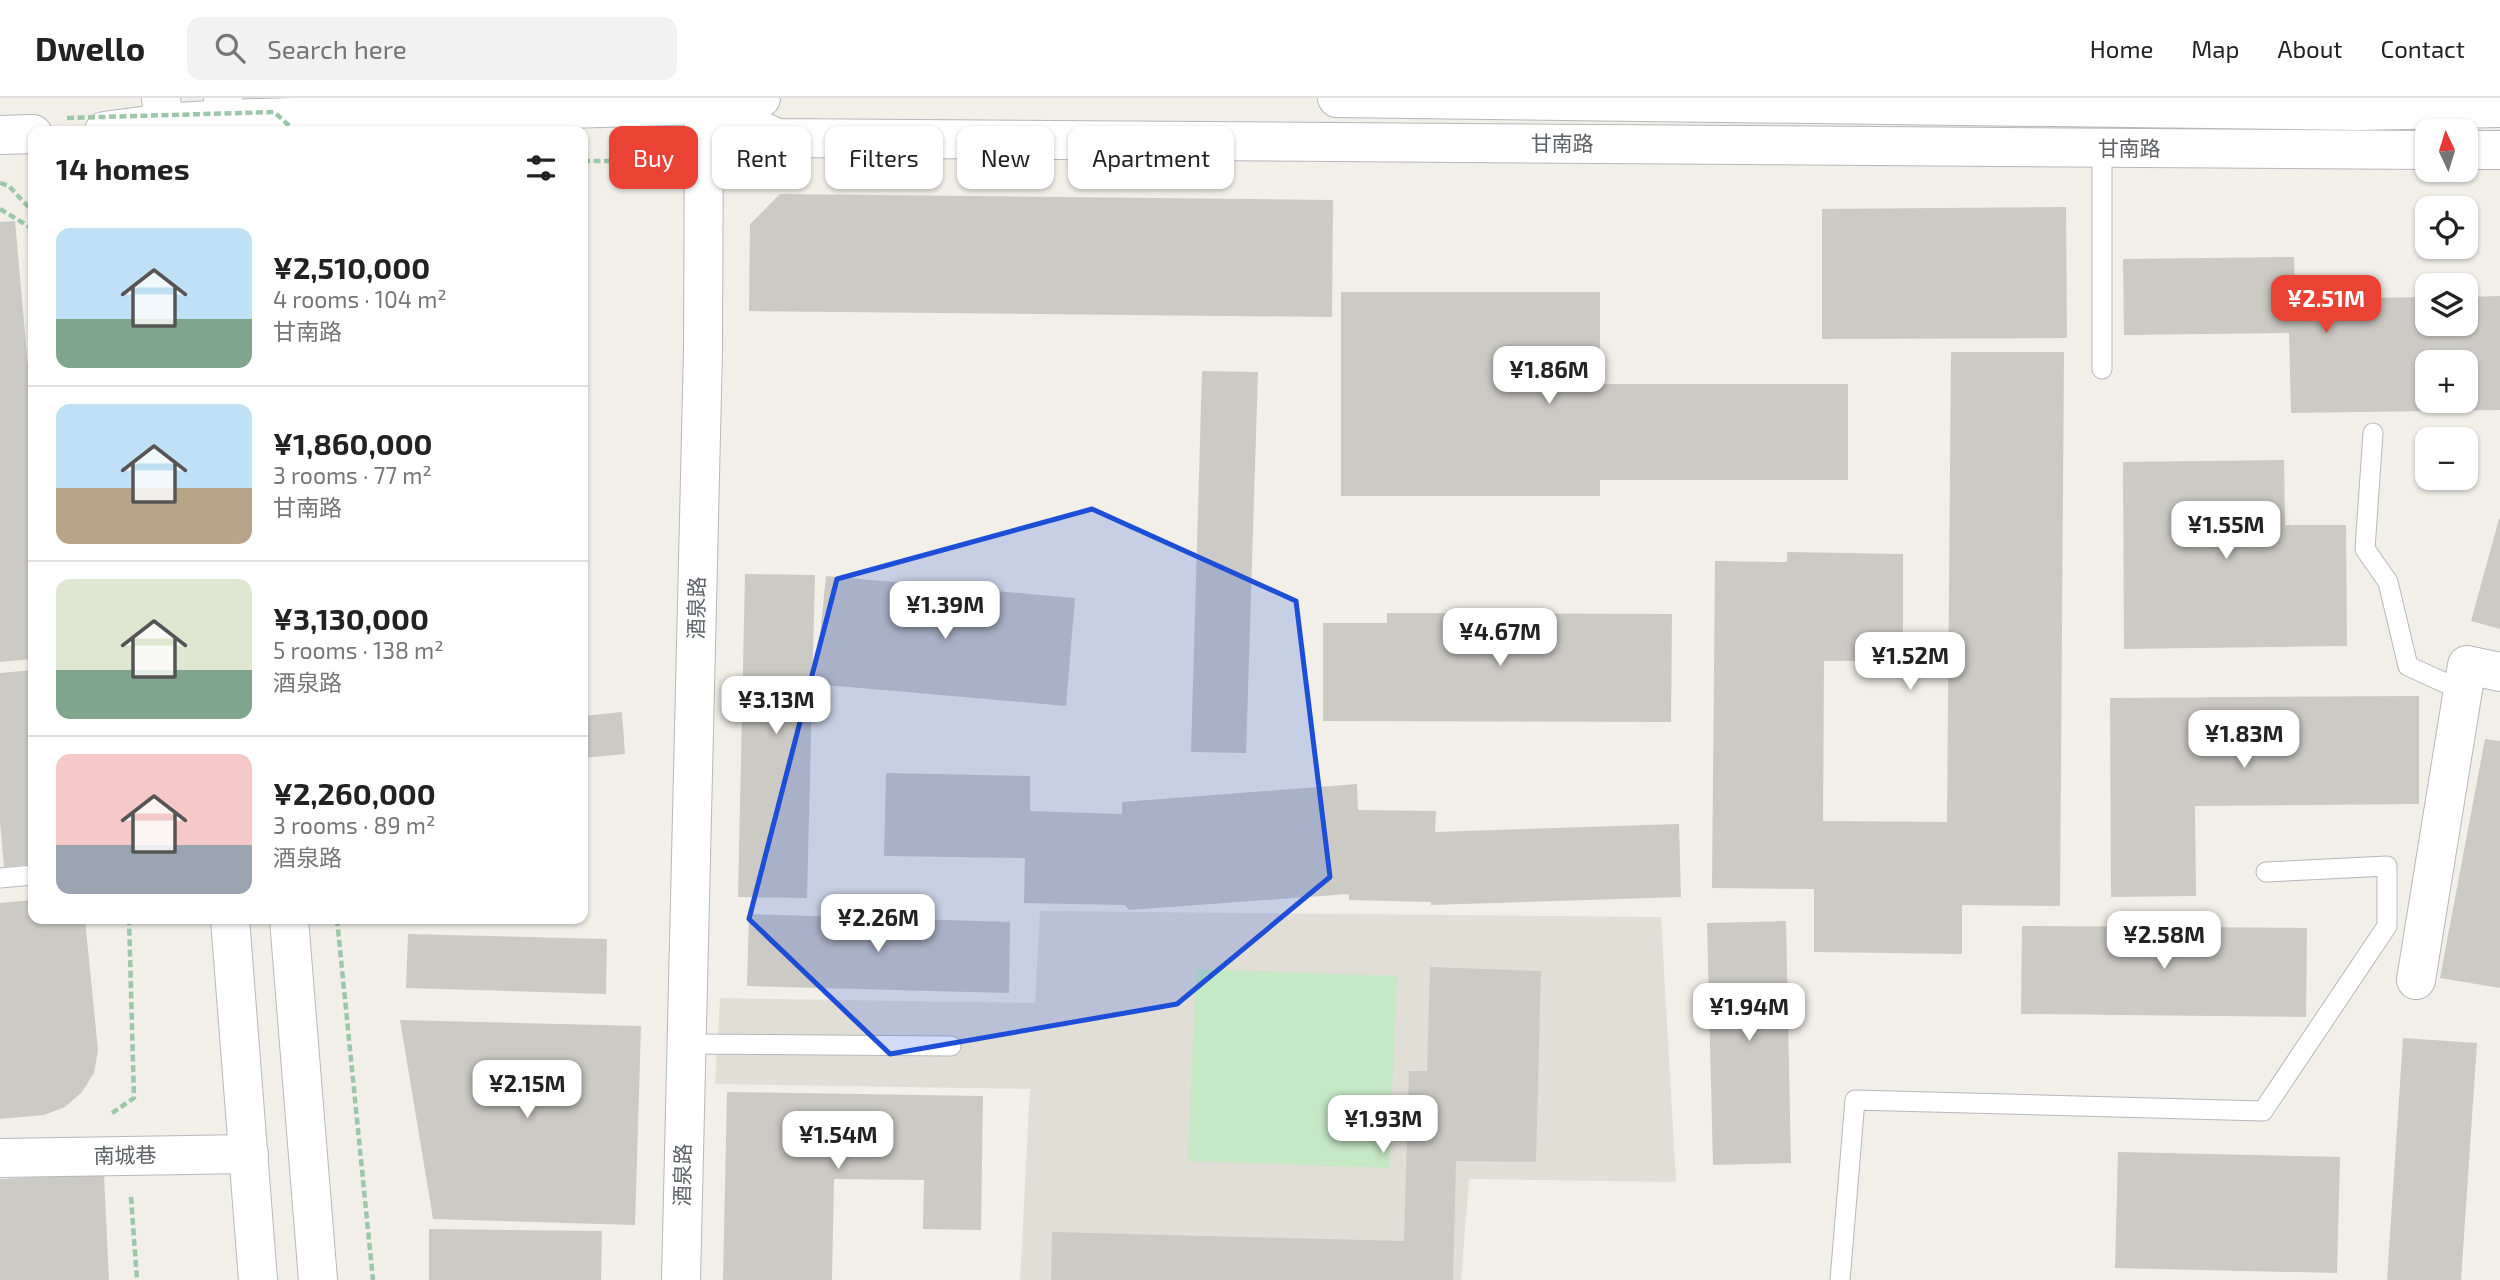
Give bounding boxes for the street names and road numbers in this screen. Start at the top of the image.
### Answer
street label: 甘南路 [1531,130,1594,155]
street label: 甘南路 [2098,135,2161,160]
street label: 酒泉路 [682,576,709,640]
street label: 南城巷 [93,1141,157,1168]
street label: 酒泉路 [668,1143,695,1207]

